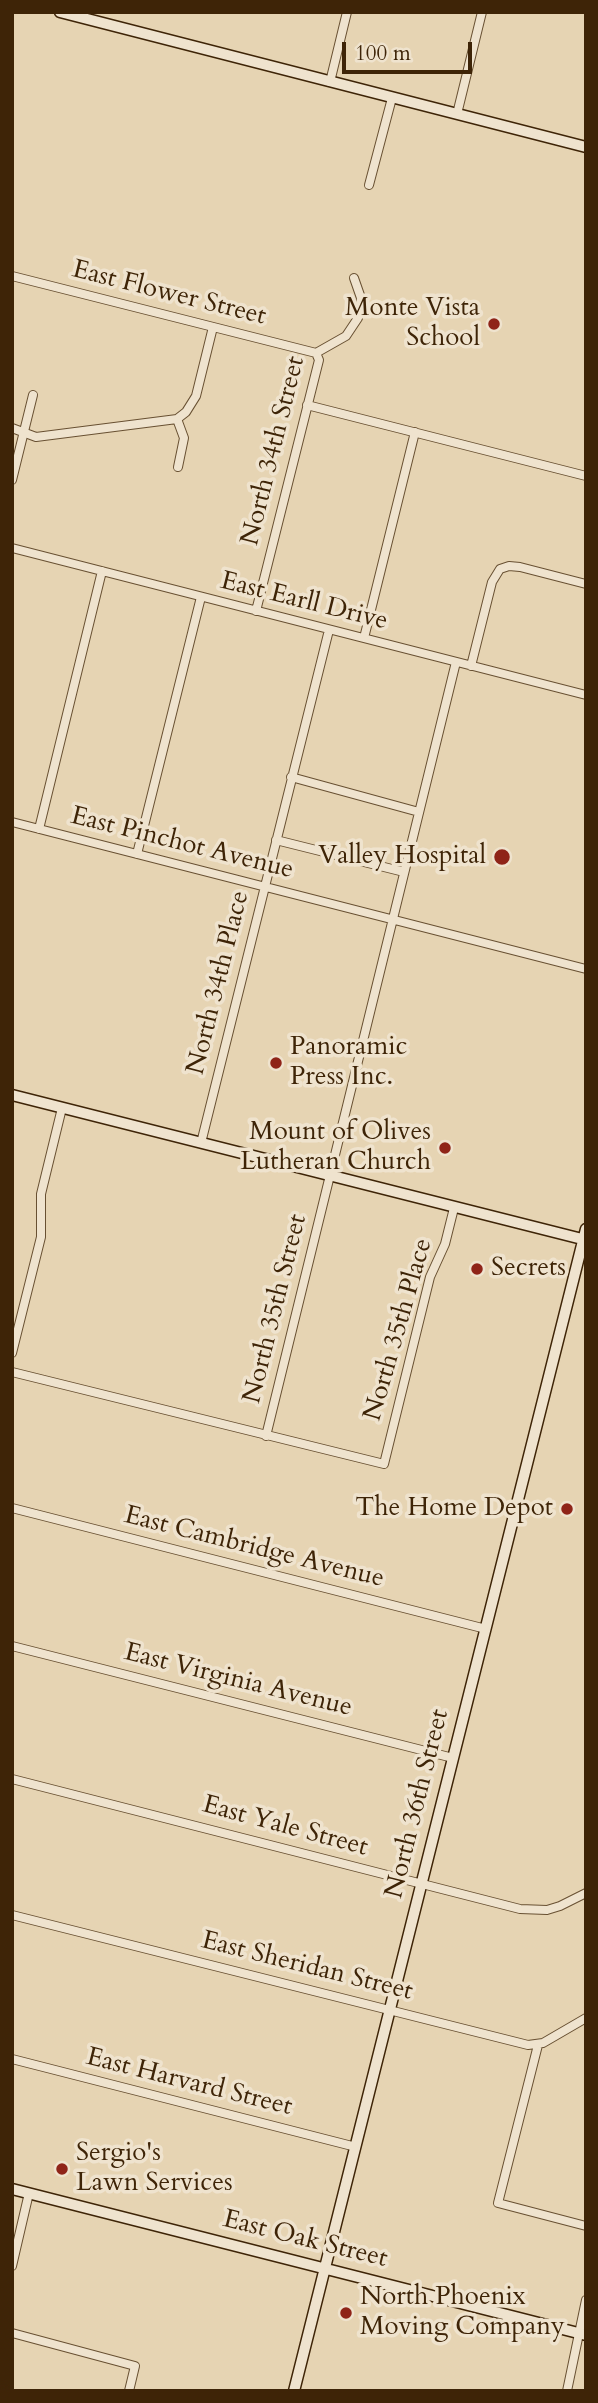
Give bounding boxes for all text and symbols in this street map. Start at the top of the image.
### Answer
scale bar [346,28,476,72]
text: 100 m [355,39,411,68]
street label: East Flower Street [69,255,269,333]
place label: Monte Vista School [345,293,480,354]
marker: Monte Vista School [486,316,502,332]
street label: North 34th Street [235,353,313,549]
street label: East Earll Drive [217,566,391,638]
street label: East Pinchot Avenue [67,801,297,887]
place label: Valley Hospital [318,841,486,873]
marker: Valley Hospital [492,847,512,867]
street label: North 34th Place [181,888,257,1078]
place label: Panoramic Press Inc. [290,1032,407,1094]
marker: Panoramic Press Inc. [268,1055,284,1071]
place label: Mount of Olives Lutheran Church [240,1117,431,1178]
marker: Mount of Olives Lutheran Church [437,1140,453,1156]
street label: North 35th Street [237,1211,315,1407]
street label: North 35th Place [358,1235,440,1425]
place label: Secrets [491,1253,566,1285]
marker: Secrets [469,1261,485,1277]
place label: The Home Depot [355,1493,553,1525]
street label: East Cambridge Avenue [121,1501,387,1595]
marker: The Home Depot [559,1501,575,1517]
street label: East Virginia Avenue [121,1638,355,1724]
street label: North 36th Street [379,1706,457,1902]
street label: East Yale Street [199,1790,371,1864]
street label: East Sheridan Street [198,1926,416,2008]
street label: East Harvard Street [83,2042,295,2124]
place label: Sergio's Lawn Services [76,2138,233,2200]
marker: Sergio's Lawn Services [54,2161,70,2177]
street label: East Oak Street [220,2205,390,2275]
place label: North Phoenix Moving Company [360,2282,565,2344]
marker: North Phoenix Moving Company [338,2305,354,2321]

